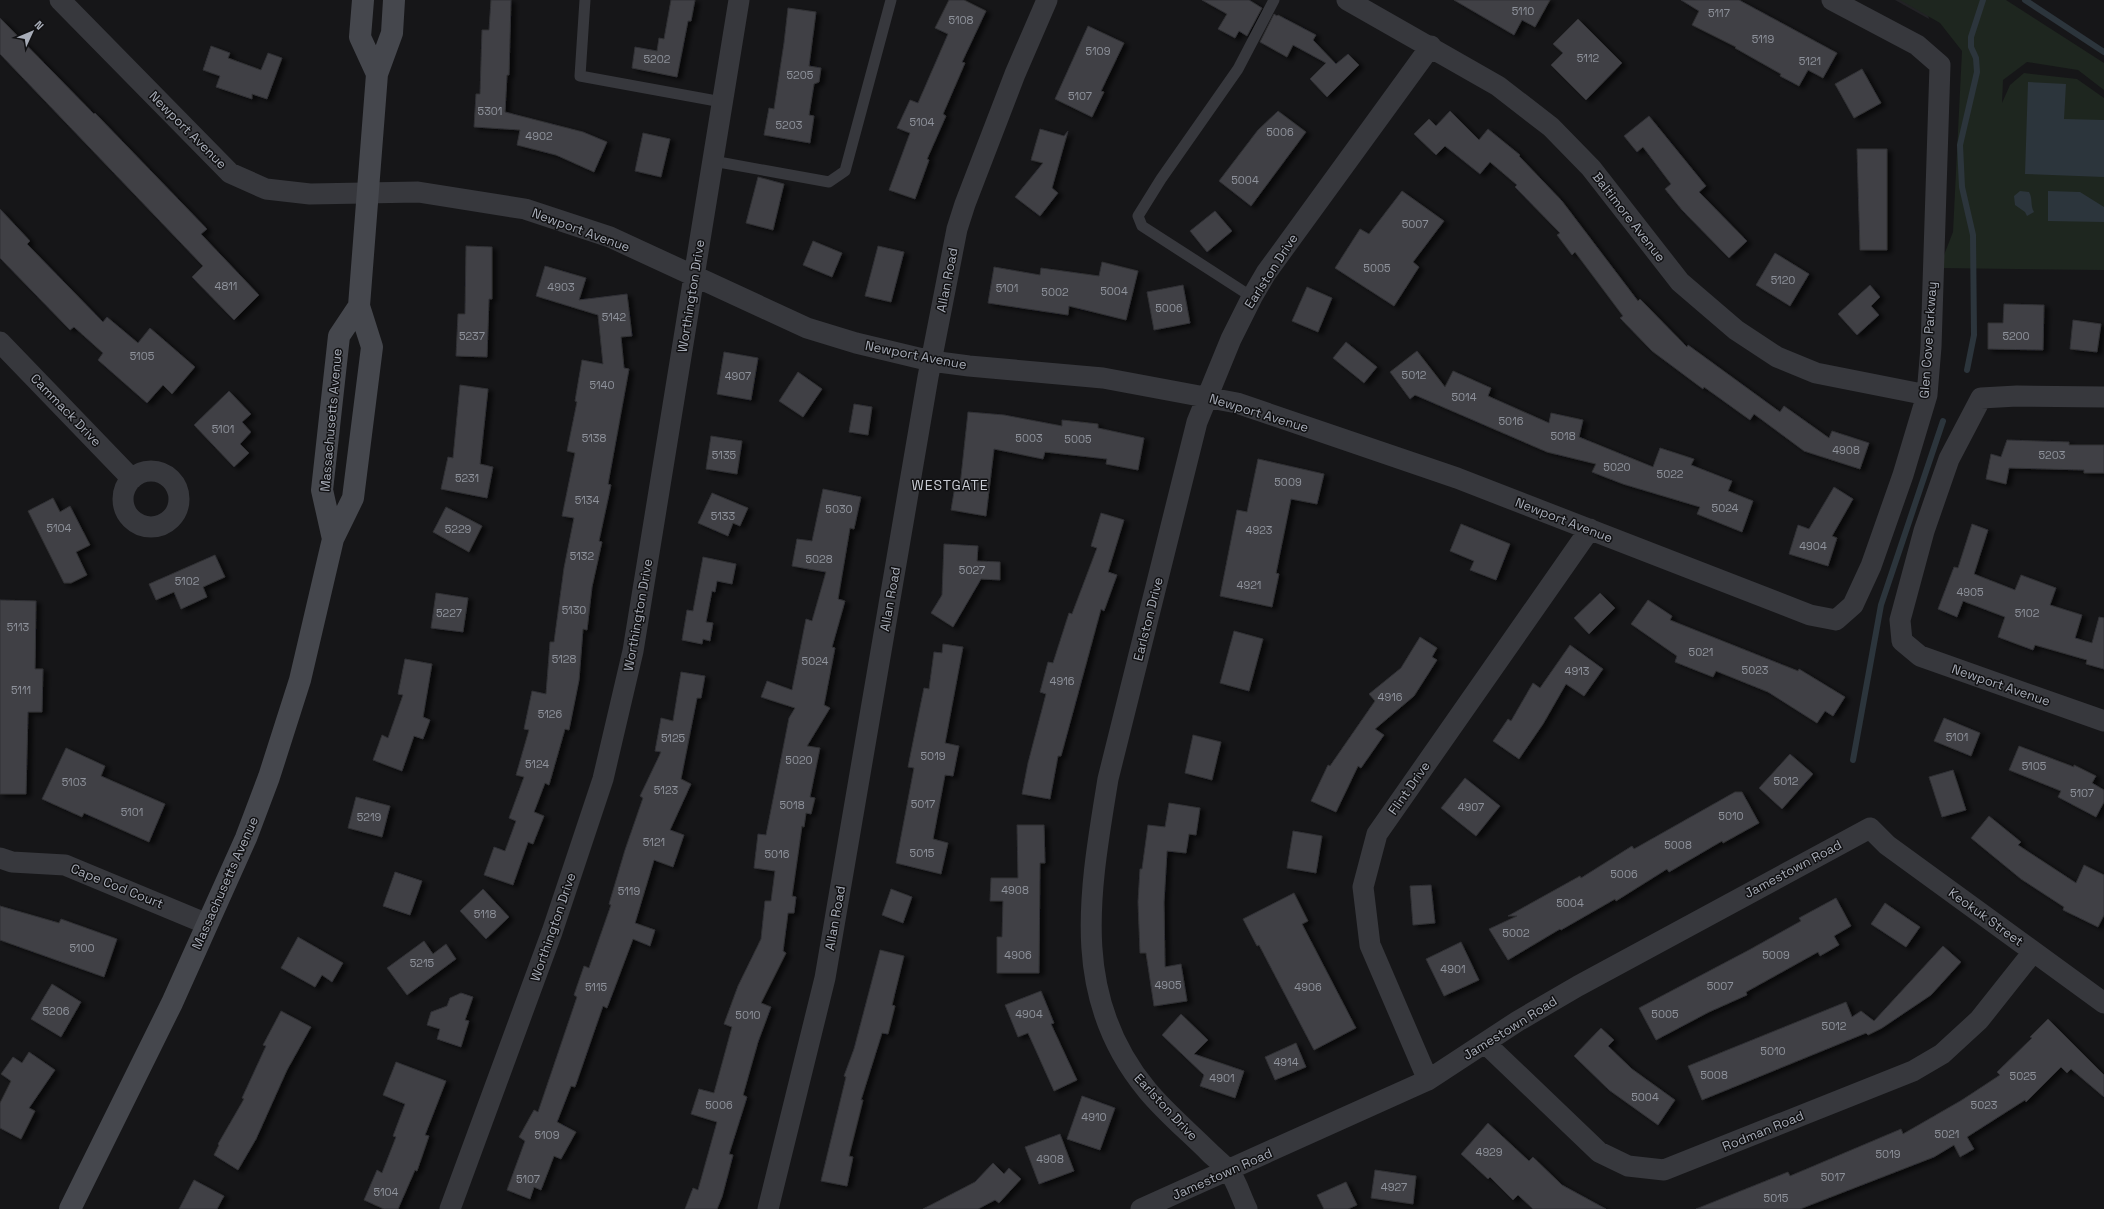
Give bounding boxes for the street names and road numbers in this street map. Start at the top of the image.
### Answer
street label: Newport Avenue [146,88,230,172]
street label: Baltimore Avenue [1589,169,1669,265]
street label: Newport Avenue [530,204,632,256]
street label: Earlston Drive [1240,230,1302,312]
street label: Worthington Drive [674,238,708,354]
street label: Allan Road [932,246,962,314]
street label: Glen Cove Parkway [1915,281,1941,399]
street label: Newport Avenue [864,337,968,373]
street label: Massachusetts Avenue [316,348,346,492]
street label: Cammack Drive [27,370,105,450]
street label: Newport Avenue [1207,390,1311,436]
street label: Newport Avenue [1513,494,1615,546]
street label: Worthington Drive [620,557,656,673]
street label: Allan Road [876,565,904,633]
street label: Earlston Drive [1129,575,1167,663]
street label: Newport Avenue [1950,660,2052,710]
street label: Flint Drive [1384,758,1434,818]
street label: Massachusetts Avenue [188,814,262,952]
street label: Jamestown Road [1741,836,1845,902]
street label: Cape Cod Court [68,860,166,912]
street label: Worthington Drive [526,870,580,984]
street label: Allan Road [821,884,849,952]
street label: Keokuk Street [1945,884,2027,950]
street label: Jamestown Road [1460,992,1560,1064]
street label: Earlston Drive [1131,1070,1201,1144]
street label: Rodman Road [1720,1107,1806,1155]
street label: Jamestown Road [1169,1144,1275,1204]

